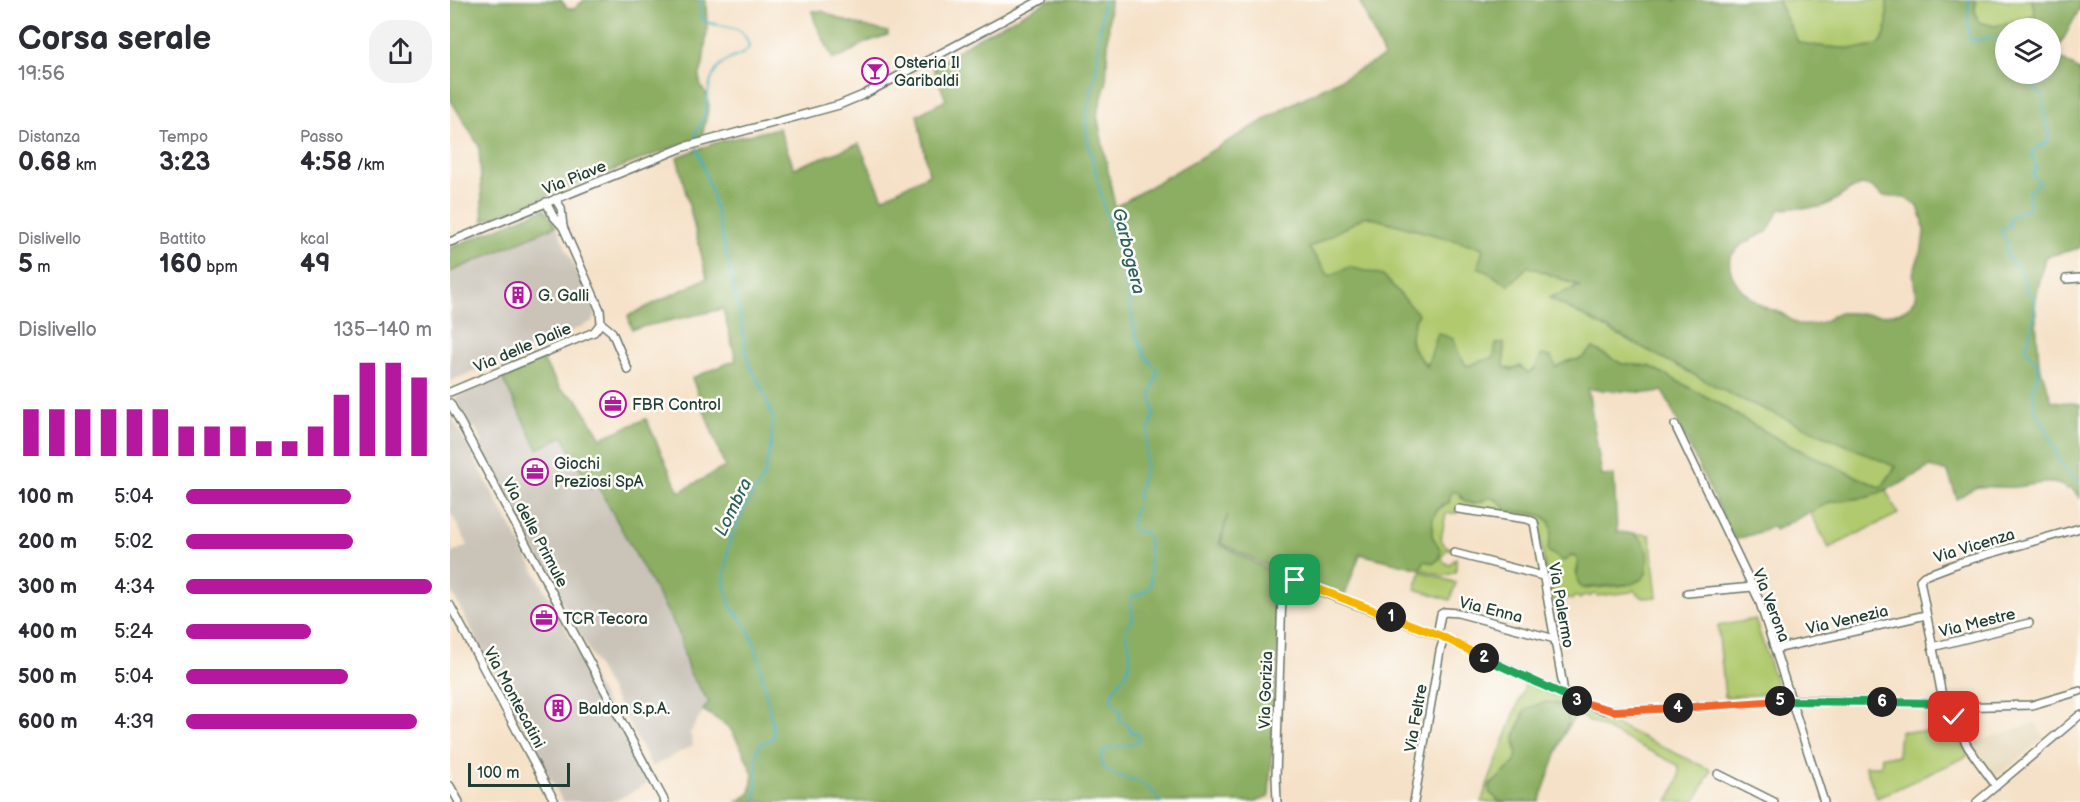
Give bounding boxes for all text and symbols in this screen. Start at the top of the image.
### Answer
map controls [1995,18,2061,84]
button: layers [1995,18,2061,84]
text: Corsa serale [18,19,211,59]
button: share [369,20,432,83]
place label: Osteria Il Garibaldi [894,54,959,91]
bar icon: Osteria Il Garibaldi [860,56,890,86]
text: 19:56 [18,62,65,86]
text: Distanza [18,128,80,147]
text: Tempo [159,128,208,147]
text: Passo [300,128,343,147]
text: 0.68 [18,147,71,178]
text: 3:23 [159,147,211,178]
text: 4:58 [300,147,352,178]
text: km [71,156,97,175]
text: /km [352,156,385,175]
street label: Via Piave [540,157,610,200]
water label: Garbogera [1108,206,1149,296]
text: Dislivello [18,230,81,249]
text: Battito [159,230,206,249]
text: kcal [300,230,329,249]
text: 5 [18,249,33,280]
text: 160 [159,249,202,280]
text: 49 [300,249,331,280]
text: m [33,258,51,277]
text: bpm [202,258,238,277]
building icon: G. Galli [503,280,533,310]
place label: G. Galli [538,287,589,306]
text: Dislivello [18,318,97,342]
text: 135–140 m [334,318,432,342]
street label: Via delle Dalie [471,319,575,377]
office icon: FBR Control [598,389,628,419]
place label: FBR Control [632,396,721,415]
place label: Giochi Preziosi SpA [554,455,644,492]
office icon: Giochi Preziosi SpA [520,457,550,487]
street label: Via delle Primule [498,475,572,591]
water label: Lombra [710,475,756,540]
text: 100 m [18,485,74,509]
text: 5:04 [114,485,153,509]
street label: Via Vicenza [1932,525,2017,568]
text: 200 m [18,530,77,554]
text: 5:02 [114,530,153,554]
pin [1269,554,1320,605]
street label: Via Palermo [1544,561,1577,650]
icon: arrive [1278,563,1311,596]
street label: Via Verona [1748,566,1793,645]
text: 300 m [18,575,77,599]
text: 4:34 [114,575,155,599]
street label: Via Enna [1457,593,1524,627]
pin: 1 [1376,602,1406,632]
street label: Via Venezia [1804,602,1890,639]
office icon: TCR Tecora [529,603,559,633]
street label: Via Mestre [1937,605,2018,642]
text: 1 [1388,607,1394,626]
place label: TCR Tecora [563,610,648,629]
text: 400 m [18,620,77,644]
text: 5:24 [114,620,153,644]
pin: 2 [1469,643,1499,673]
street label: Via Montecatini [479,644,548,752]
text: 2 [1479,648,1489,667]
street label: Via Gorizia [1256,651,1277,729]
text: 500 m [18,665,77,689]
text: 5:04 [114,665,153,689]
street label: Via Feltre [1401,682,1432,754]
pin: 3 [1562,686,1592,716]
pin: 5 [1765,686,1795,716]
pin: 6 [1867,687,1897,717]
text: 3 [1572,691,1582,710]
text: 5 [1775,691,1785,710]
pin [1928,691,1979,742]
text: 6 [1877,692,1887,711]
building icon: Baldon S.p.A. [543,693,573,723]
pin: 4 [1663,693,1693,723]
text: 4 [1673,698,1683,717]
place label: Baldon S.p.A. [578,700,670,719]
icon: check [1937,700,1970,733]
text: 600 m [18,710,78,734]
text: 4:39 [114,710,154,734]
scale bar [468,760,570,788]
text: 100 m [477,764,520,783]

